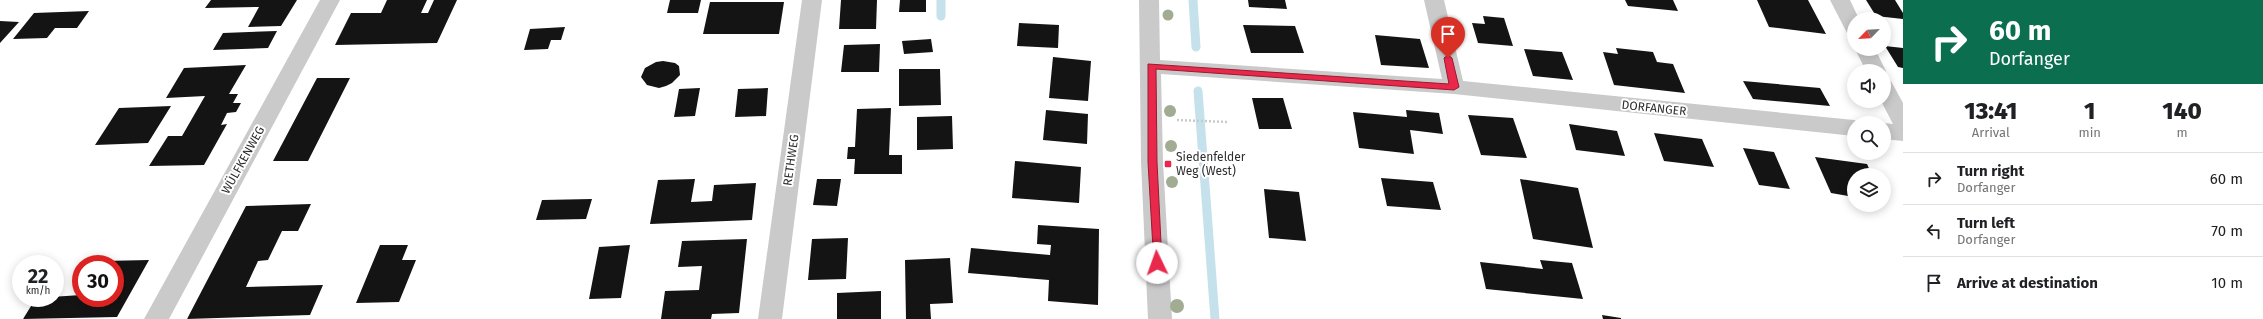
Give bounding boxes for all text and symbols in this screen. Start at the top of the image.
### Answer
north arrow [1847,12,1891,56]
map controls [1847,12,1891,212]
text: 60 m [1989,14,2051,47]
icon: right [1923,16,1975,68]
pin [1431,17,1465,58]
icon: arrive [1437,23,1459,45]
text: Dorfanger [1989,48,2070,70]
button: sound [1847,64,1891,108]
text: 13:41 [1964,97,2017,125]
text: 1 [2084,97,2095,125]
text: 140 [2162,97,2202,125]
street label: DORFANGER [1621,98,1687,118]
button: search [1847,116,1891,160]
street label: WÜLFKENWEG [217,123,267,196]
text: Arrival [1972,125,2010,140]
text: min [2079,125,2101,140]
text: m [2176,125,2188,140]
street label: RETHWEG [780,133,802,187]
place label: Siedenfelder Weg (West) [1176,150,1246,178]
marker: Siedenfelder Weg (West) [1163,159,1173,169]
text: Turn right [1957,162,2024,180]
button: layers [1847,168,1891,212]
icon: right [1923,168,1945,190]
text: 60 m [2210,170,2243,188]
text: Dorfanger [1957,180,2015,195]
text: Turn left [1957,214,2015,232]
icon: left [1923,220,1945,242]
text: 70 m [2211,222,2243,240]
text: Dorfanger [1957,232,2015,247]
position arrow [1136,242,1178,284]
speed limit sign: 30 [72,255,124,307]
text: 22 [28,264,48,288]
icon: arrive [1923,272,1945,294]
text: Arrive at destination [1957,274,2098,292]
text: 10 m [2211,274,2243,292]
text: km/h [26,285,50,297]

